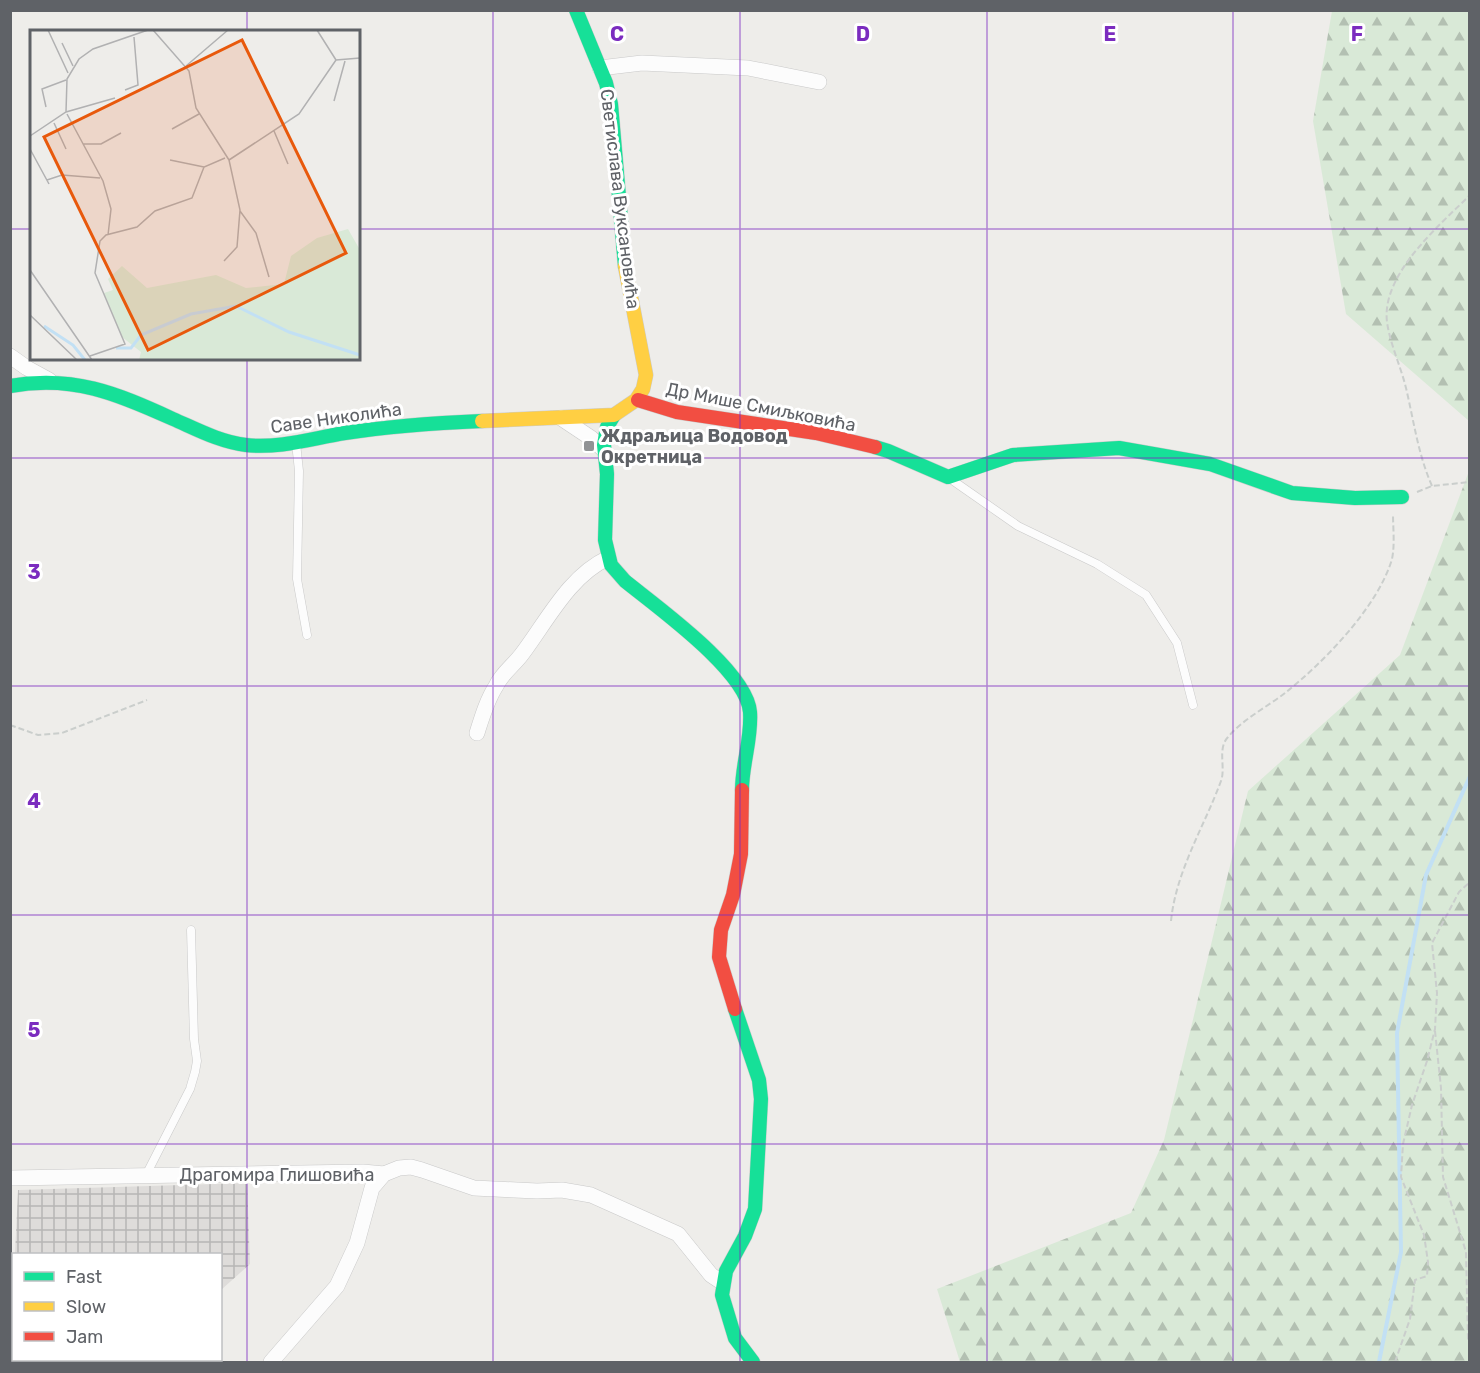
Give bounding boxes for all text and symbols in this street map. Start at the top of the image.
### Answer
text: C [610,22,624,46]
text: D [856,22,870,46]
text: E [1104,22,1116,46]
text: F [1351,22,1363,46]
inset map [30,30,360,360]
street label: Светислава Вуксановића [596,88,644,310]
street label: Др Мише Смиљковића [664,378,858,436]
street label: Саве Николића [269,398,403,438]
place label: Ждраљица Водовод Окретница [601,425,788,468]
marker: Ждраљица Водовод Окретница [582,439,596,453]
text: 3 [27,560,41,584]
text: 4 [27,789,41,813]
text: 5 [28,1018,41,1042]
street label: Драгомира Глишовића [180,1164,374,1186]
legend [12,1253,222,1361]
text: Fast [66,1266,102,1288]
text: Slow [66,1296,106,1318]
text: Jam [66,1326,103,1348]

